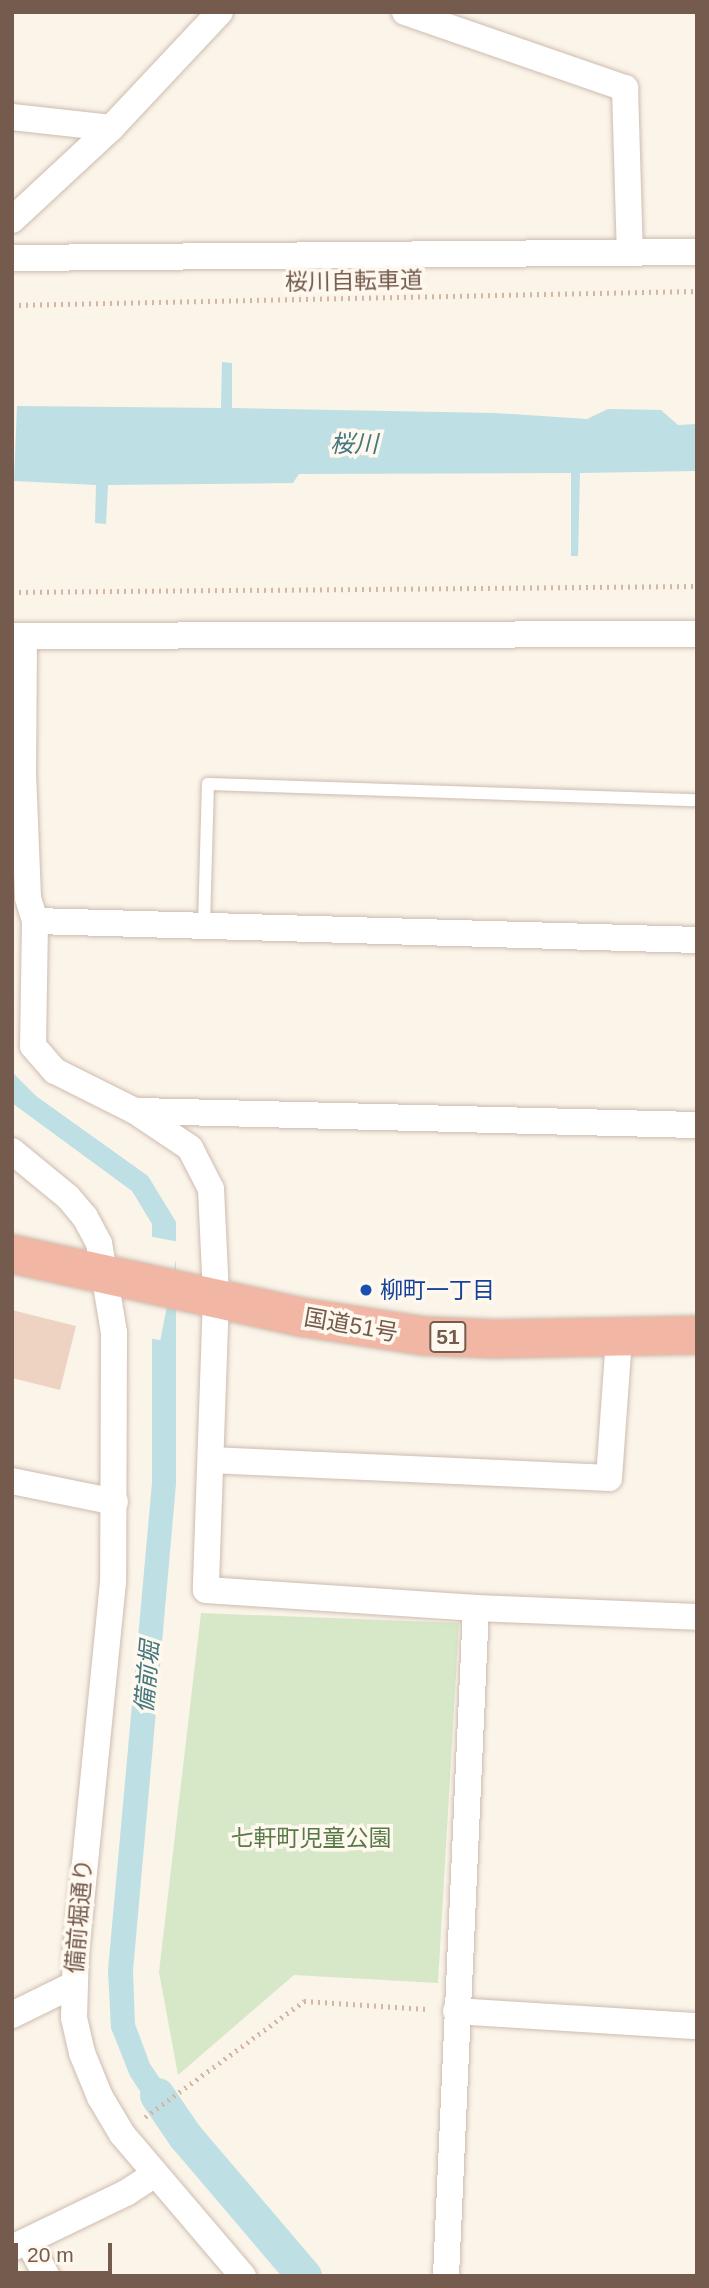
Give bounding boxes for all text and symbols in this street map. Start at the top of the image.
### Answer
street label: 桜川自転車道 [285,266,423,296]
water label: 桜川 [330,430,378,458]
place label: 柳町一丁目 [380,1276,495,1304]
marker: 柳町一丁目 [358,1282,374,1298]
street label: 国道51号 [302,1303,400,1347]
road number: 51 [429,1320,467,1354]
water label: 備前堀 [130,1640,164,1714]
park label: 七軒町児童公園 [231,1824,391,1852]
street label: 備前堀通り [60,1858,98,1974]
scale bar [18,2228,116,2272]
text: 20 m [27,2243,74,2266]

